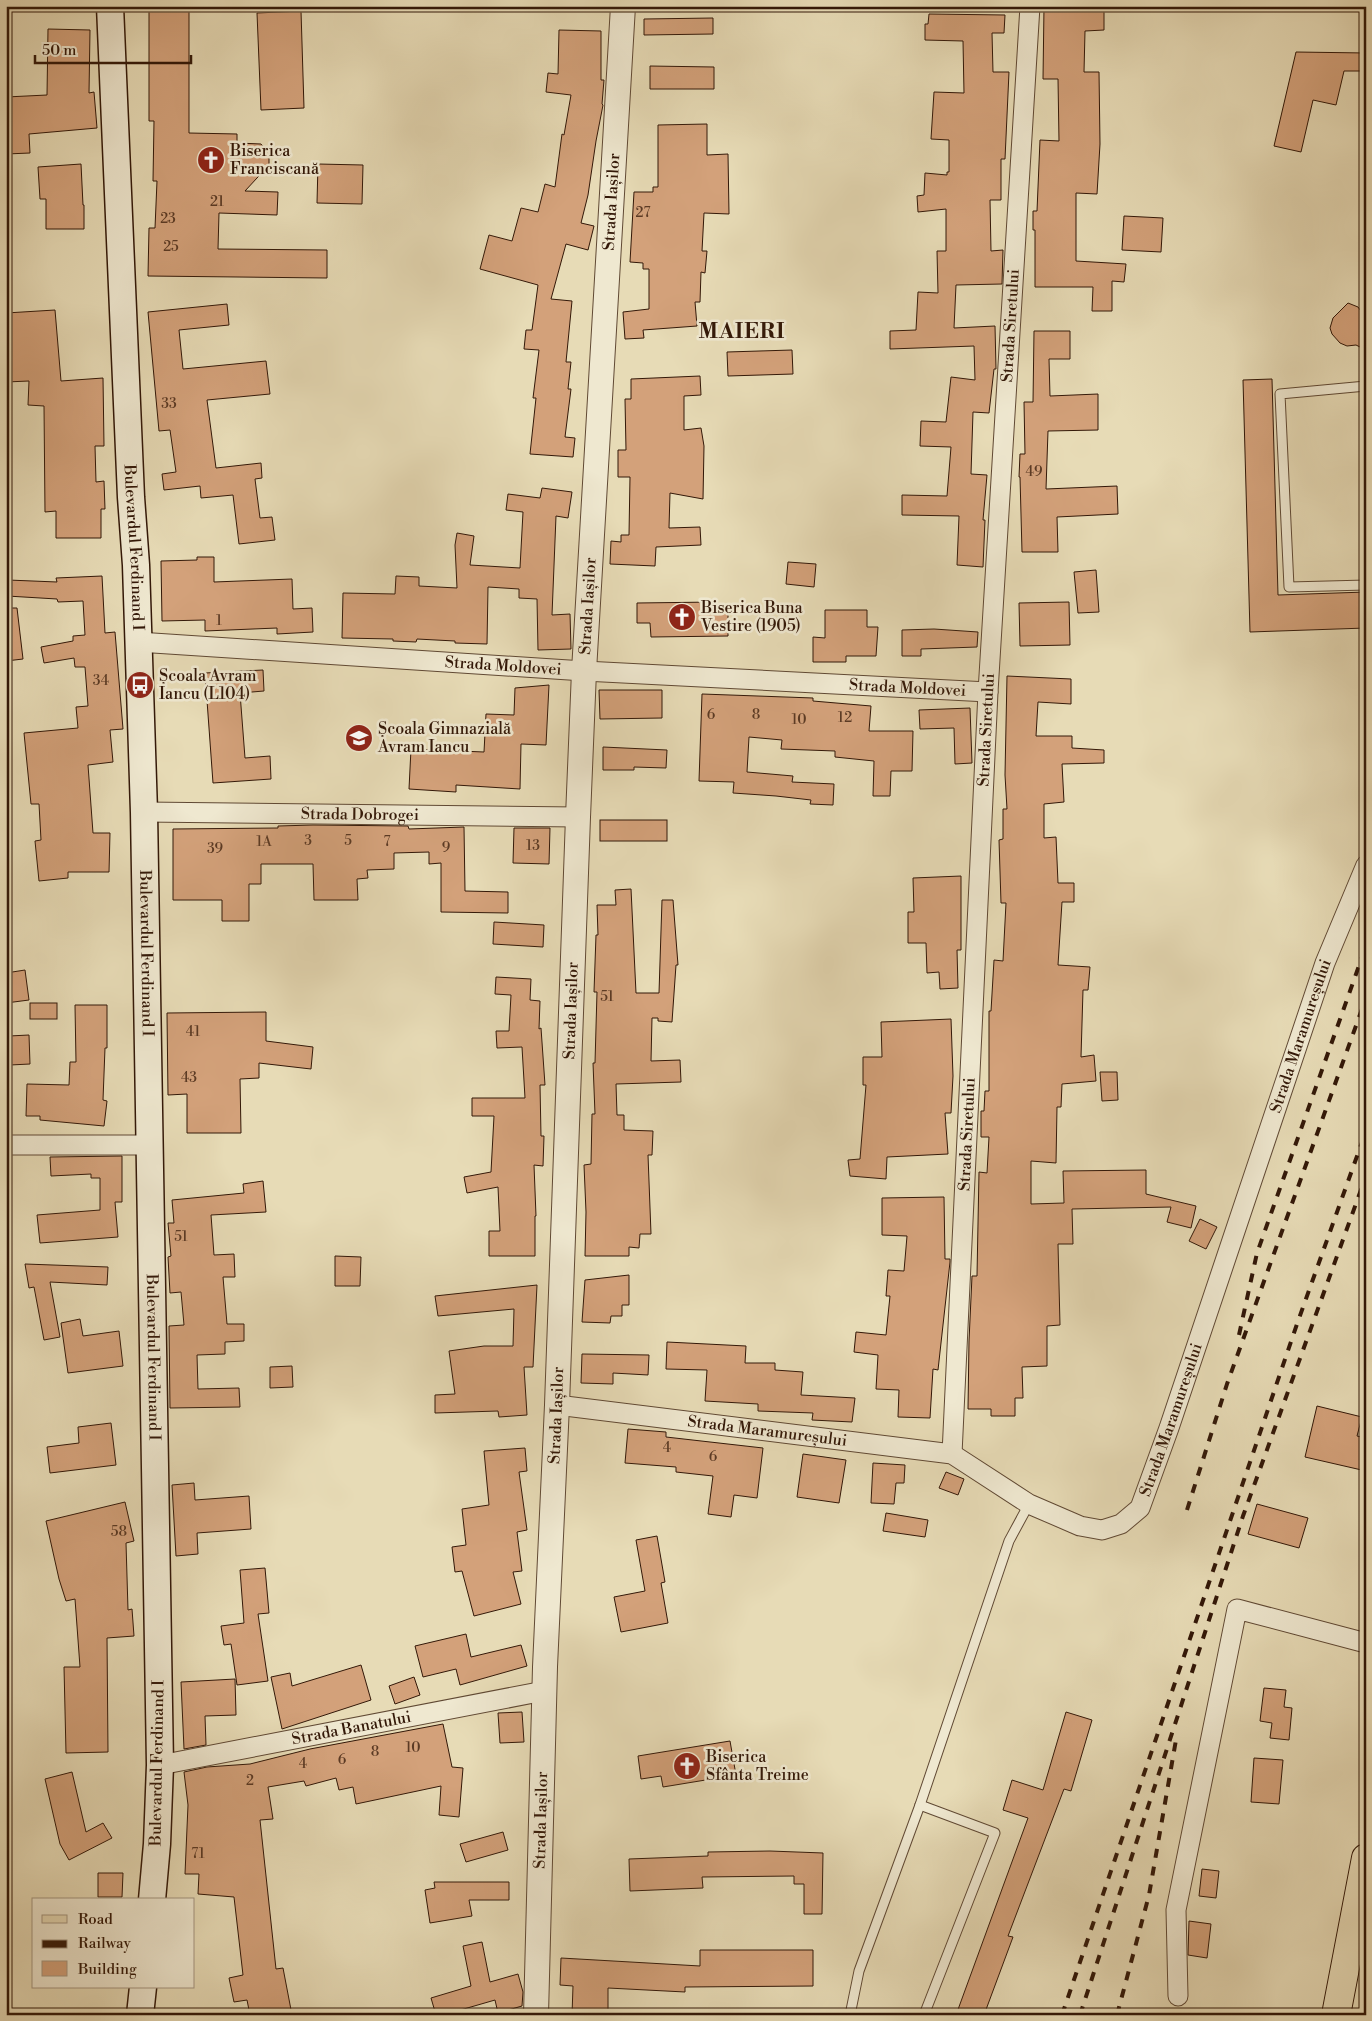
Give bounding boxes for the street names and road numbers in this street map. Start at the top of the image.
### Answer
street label: Strada Iașilor [599,152,624,251]
street label: Strada Siretului [997,268,1024,383]
street label: Bulevardul Ferdinand I [120,463,148,631]
street label: Strada Iașilor [575,557,601,655]
street label: Strada Moldovei [444,652,562,680]
street label: Strada Siretului [974,672,999,787]
street label: Strada Moldovei [849,675,967,701]
street label: Strada Dobrogei [301,804,419,825]
street label: Bulevardul Ferdinand I [135,869,158,1037]
street label: Strada Maramureșului [1265,956,1336,1116]
street label: Strada Iașilor [559,961,583,1060]
street label: Strada Siretului [954,1077,980,1192]
street label: Bulevardul Ferdinand I [142,1273,165,1441]
street label: Strada Maramureșului [1135,1341,1207,1499]
street label: Strada Iașilor [544,1366,568,1465]
street label: Strada Maramureșului [686,1411,848,1451]
street label: Bulevardul Ferdinand I [146,1680,168,1847]
street label: Strada Banatului [290,1707,413,1749]
street label: Strada Iașilor [530,1771,552,1869]

